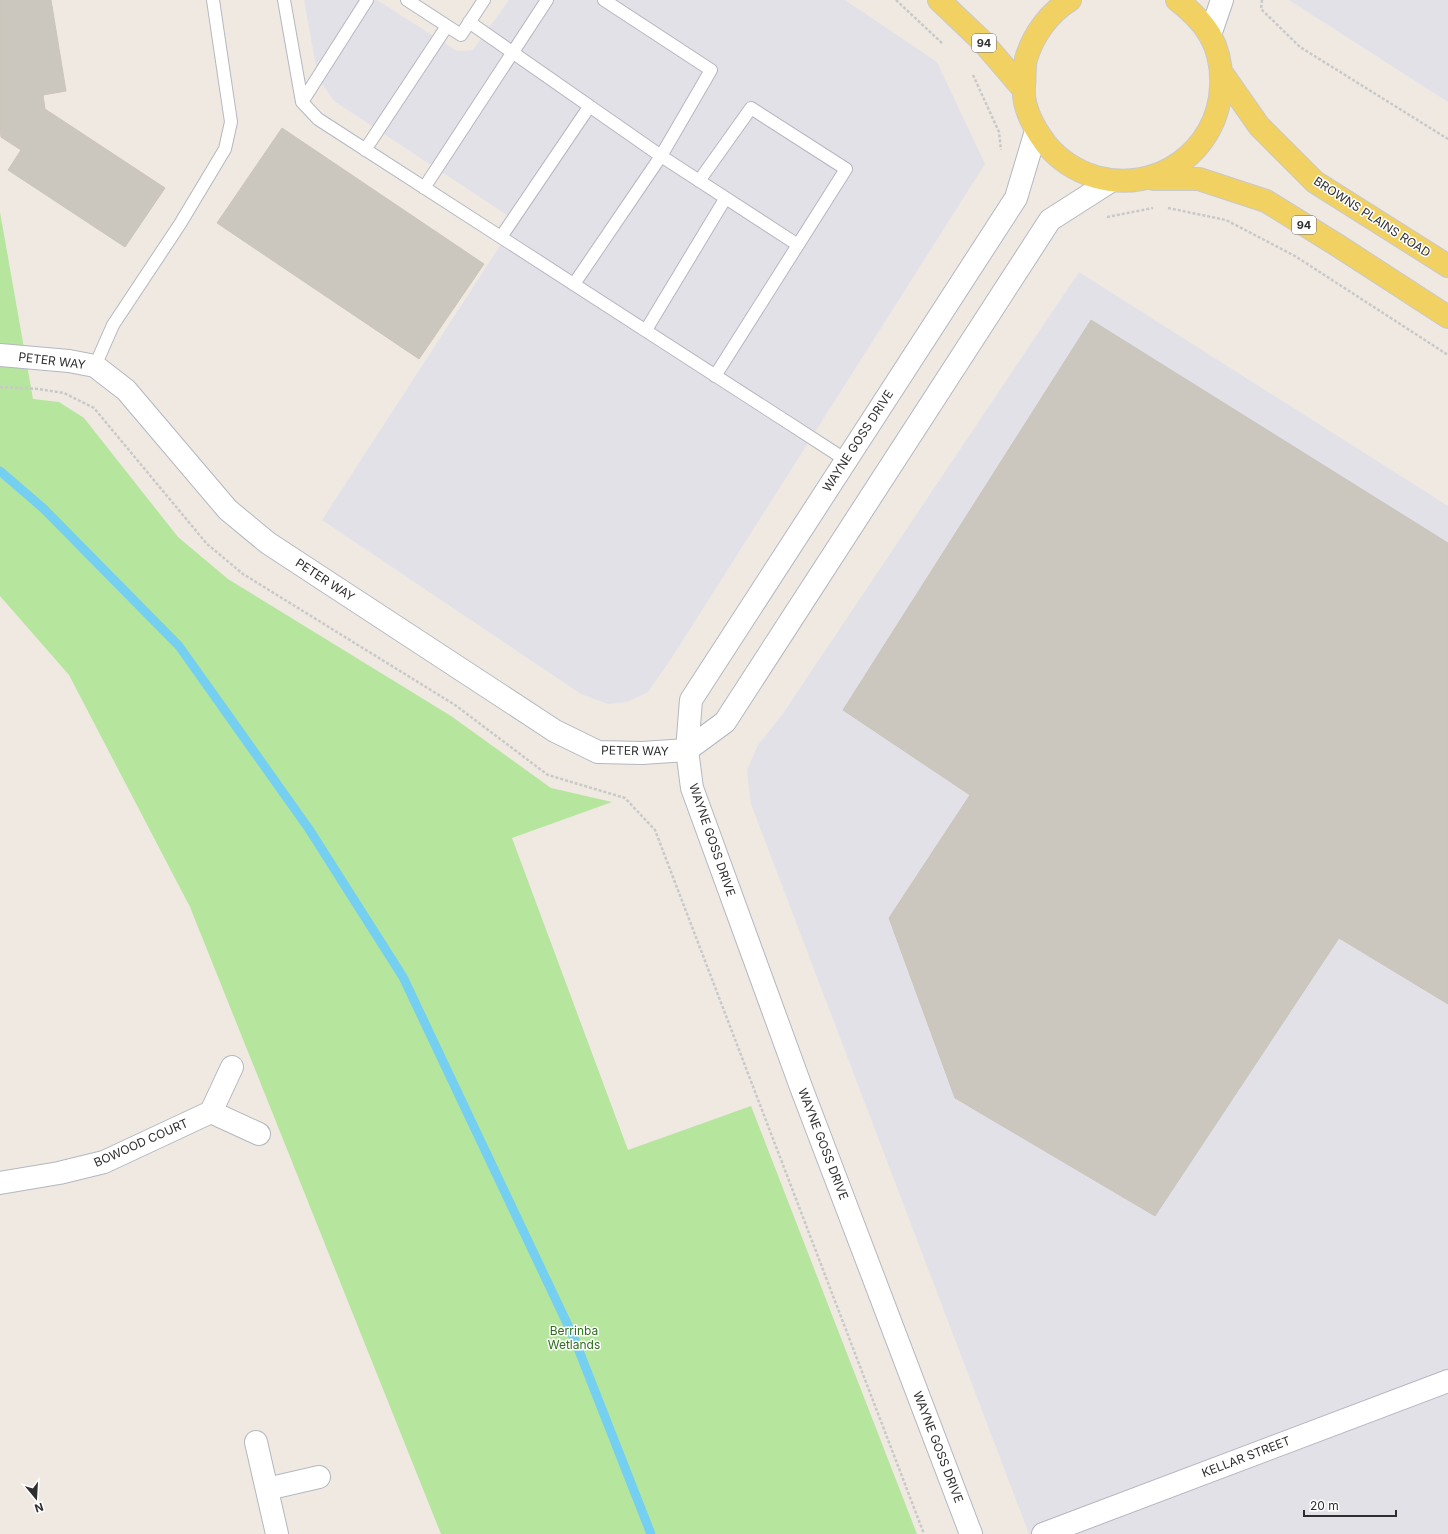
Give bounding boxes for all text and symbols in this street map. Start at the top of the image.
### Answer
road number: 94 [972,34,996,52]
street label: BROWNS PLAINS ROAD [1311,173,1433,260]
road number: 94 [1292,216,1316,234]
street label: PETER WAY [18,349,87,372]
street label: WAYNE GOSS DRIVE [819,387,896,494]
street label: PETER WAY [293,555,358,604]
street label: PETER WAY [601,742,669,759]
street label: WAYNE GOSS DRIVE [686,781,739,898]
street label: WAYNE GOSS DRIVE [795,1086,852,1202]
street label: BOWOOD COURT [91,1115,190,1170]
park label: Berrinba Wetlands [548,1323,600,1352]
street label: WAYNE GOSS DRIVE [910,1389,967,1505]
street label: KELLAR STREET [1199,1433,1292,1480]
north arrow [16,1478,56,1518]
scale bar [1304,1492,1396,1518]
text: 20 m [1310,1498,1339,1513]
text: N [33,1500,45,1515]

